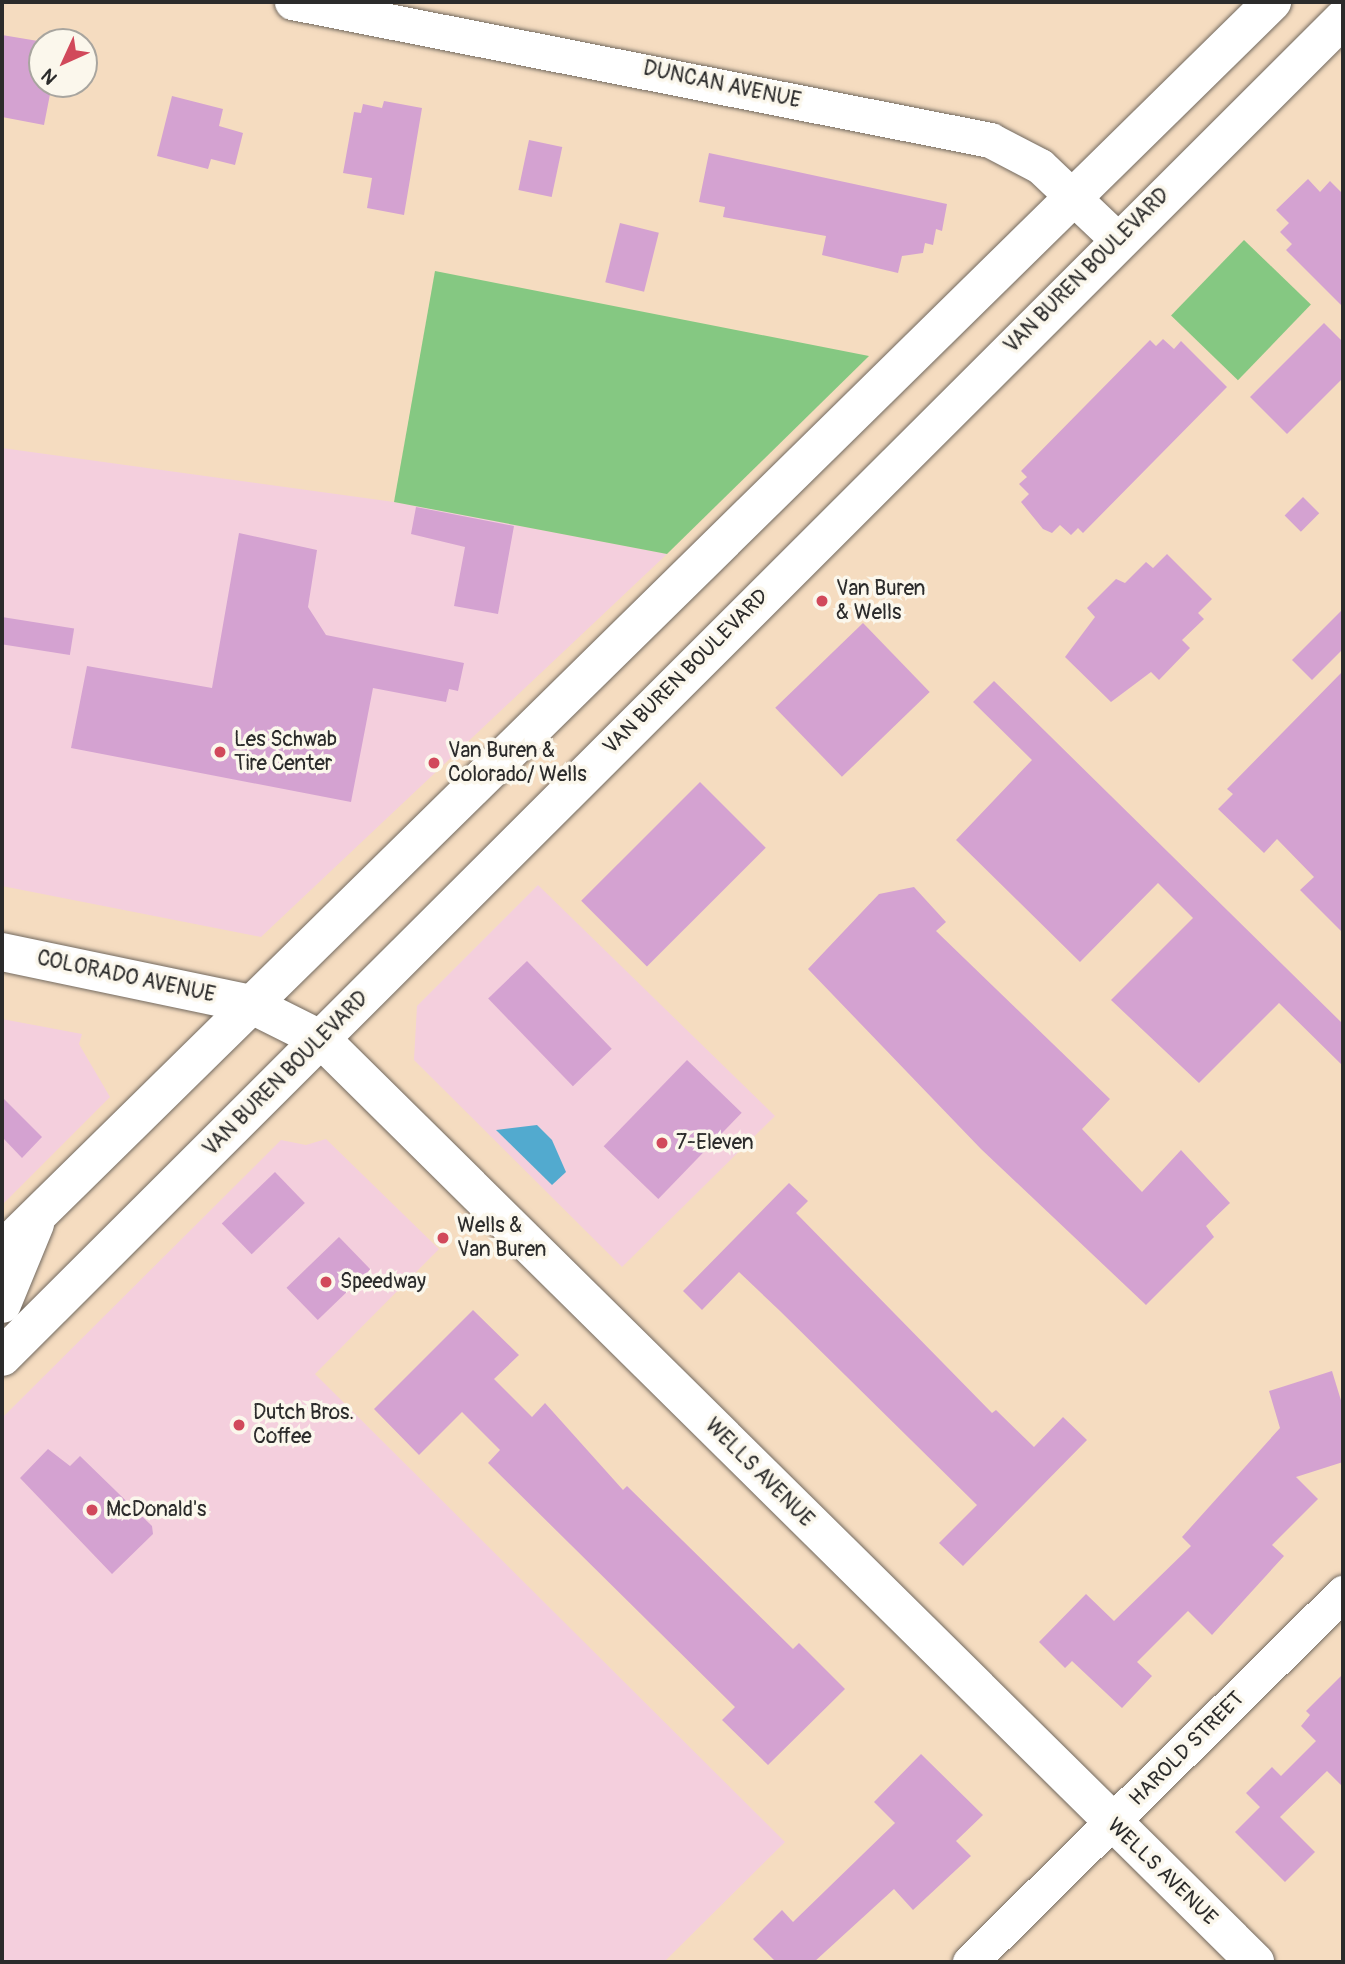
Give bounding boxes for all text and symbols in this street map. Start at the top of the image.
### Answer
north arrow [28,28,98,98]
street label: DUNCAN AVENUE [641,56,803,114]
text: N [37,63,63,89]
street label: VAN BUREN BOULEVARD [999,183,1175,359]
place label: Van Buren & Wells [836,576,926,626]
street label: VAN BUREN BOULEVARD [598,584,774,760]
marker: Van Buren & Wells [814,593,830,609]
place label: Les Schwab Tire Center [234,727,337,777]
place label: Van Buren & Colorado/ Wells [448,738,587,788]
marker: Les Schwab Tire Center [212,744,228,760]
marker: Van Buren & Colorado/ Wells [426,755,442,771]
street label: COLORADO AVENUE [35,946,217,1008]
street label: VAN BUREN BOULEVARD [198,986,374,1162]
place label: 7-Eleven [676,1130,754,1156]
marker: 7-Eleven [654,1135,670,1151]
place label: Wells & Van Buren [457,1213,547,1263]
marker: Wells & Van Buren [435,1230,451,1246]
place label: Speedway [340,1269,426,1295]
marker: Speedway [318,1274,334,1290]
place label: Dutch Bros. Coffee [253,1400,354,1450]
street label: WELLS AVENUE [699,1413,819,1533]
marker: Dutch Bros. Coffee [231,1417,247,1433]
place label: McDonald's [106,1497,207,1523]
marker: McDonald's [84,1502,100,1518]
street label: HAROLD STREET [1125,1687,1249,1811]
street label: WELLS AVENUE [1102,1813,1222,1931]

